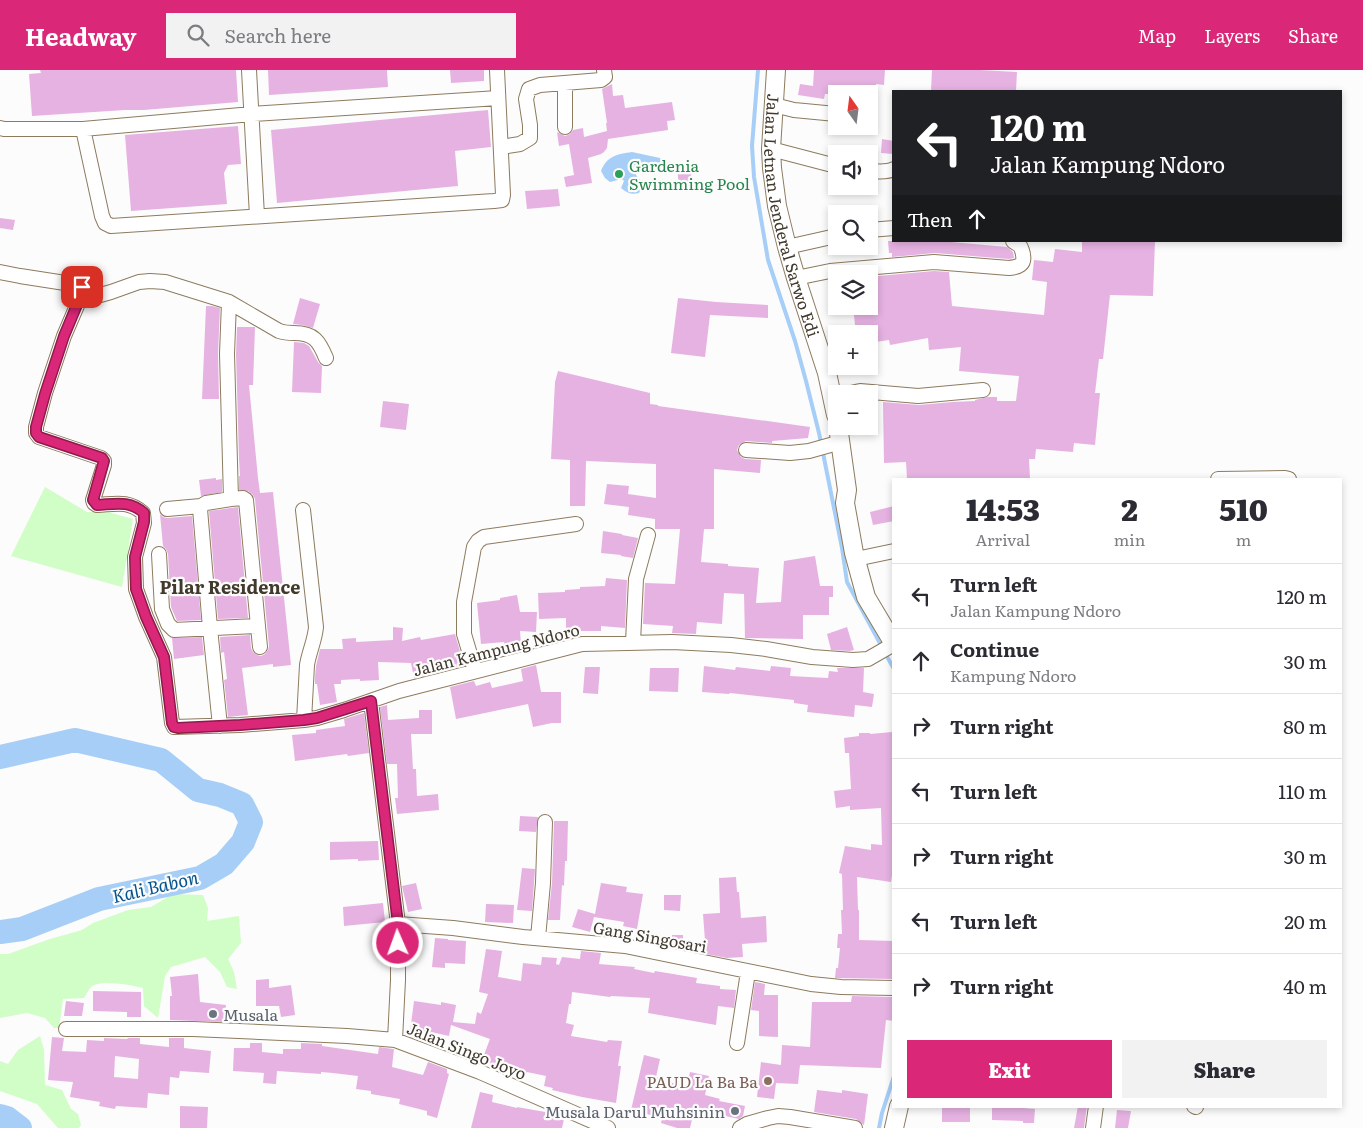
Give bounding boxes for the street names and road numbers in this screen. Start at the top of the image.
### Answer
street label: Jalan Letnan Jenderal Sarwo Edi [759,93,826,340]
street label: Jalan Kampung Ndoro [410,617,582,681]
street label: Gang Singosari [591,914,709,958]
street label: Jalan Singo Joyo [404,1015,530,1085]

